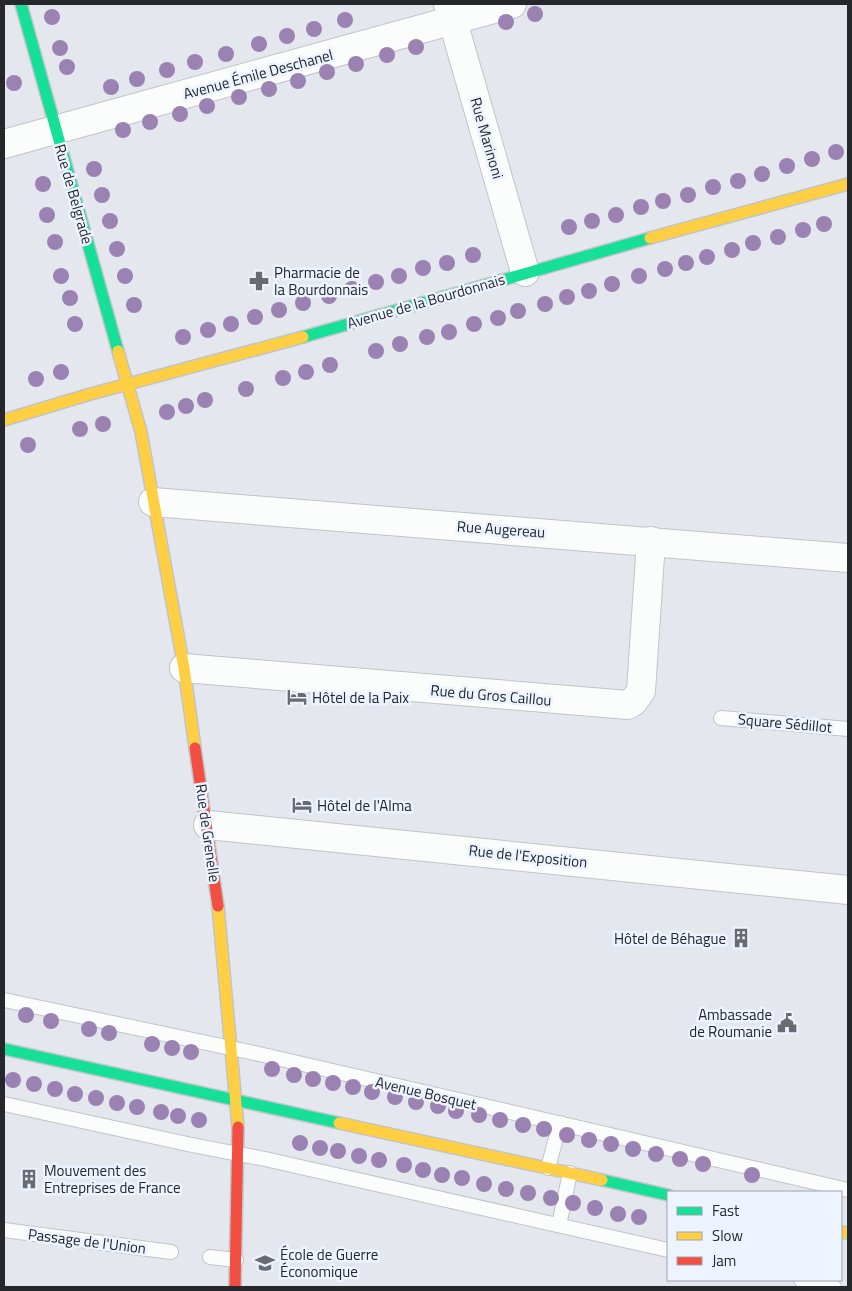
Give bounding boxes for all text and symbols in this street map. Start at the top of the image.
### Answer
street label: Avenue Émile Deschanel [181,43,335,105]
street label: Rue Marinoni [464,94,510,182]
street label: Rue de Belgrade [49,141,99,247]
place label: Pharmacie de la Bourdonnais [274,261,368,301]
street label: Avenue de la Bourdonnais [344,267,508,335]
pharmacy icon: Pharmacie de la Bourdonnais [248,270,270,292]
street label: Rue Augereau [456,514,546,544]
street label: Rue du Gros Caillou [429,678,553,712]
hotel icon: Hôtel de la Paix [286,686,308,708]
place label: Hôtel de la Paix [312,686,409,709]
street label: Square Sédillot [737,707,834,739]
street label: Rue de Grenelle [190,782,226,884]
hotel icon: Hôtel de l'Alma [291,794,313,816]
place label: Hôtel de l'Alma [317,794,412,817]
street label: Rue de l'Exposition [468,838,588,874]
place label: Hôtel de Béhague [614,927,726,950]
building icon: Hôtel de Béhague [730,927,752,949]
place label: Ambassade de Roumanie [689,1003,772,1043]
public building icon: Ambassade de Roumanie [776,1012,798,1034]
street label: Avenue Bosquet [373,1070,479,1116]
place label: Mouvement des Entreprises de France [44,1159,181,1199]
building icon: Mouvement des Entreprises de France [18,1168,40,1190]
legend [667,1191,842,1281]
text: Fast [712,1199,740,1222]
street label: Passage de l'Union [27,1222,147,1260]
text: Slow [712,1224,743,1247]
place label: École de Guerre Économique [280,1243,378,1283]
text: Jam [712,1249,736,1272]
school or university icon: École de Guerre Économique [254,1252,276,1274]

